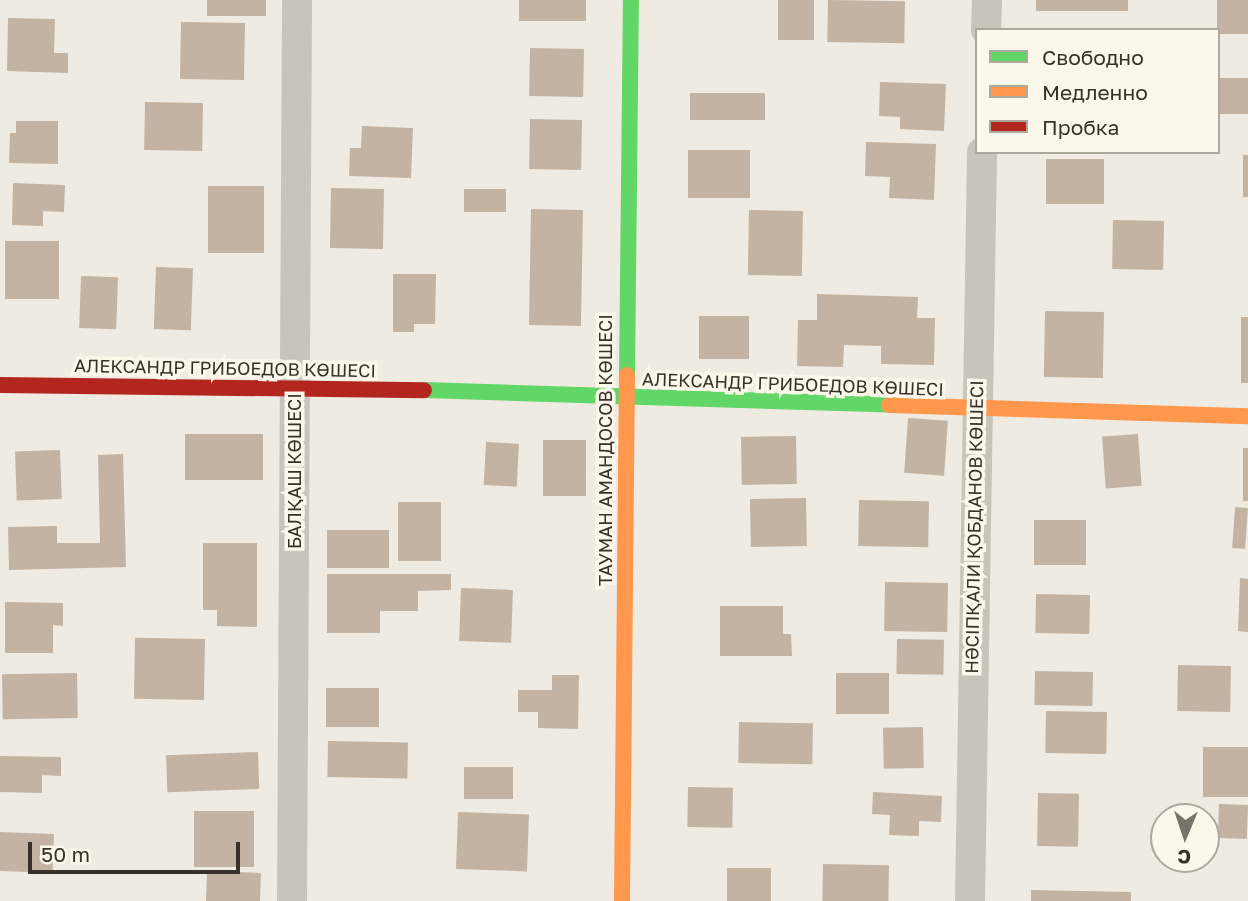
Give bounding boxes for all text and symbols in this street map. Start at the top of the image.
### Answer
legend [975,28,1220,154]
text: Свободно [1042,44,1144,70]
text: Медленно [1042,79,1148,105]
text: Пробка [1042,114,1120,140]
street label: ТАУМАН АМАНДОСОВ КӨШЕСІ [594,314,616,586]
street label: АЛЕКСАНДР ГРИБОЕДОВ КӨШЕСІ [74,355,376,381]
street label: АЛЕКСАНДР ГРИБОЕДОВ КӨШЕСІ [642,368,944,400]
street label: НӘСІПҚАЛИ ҚОБДАНОВ КӨШЕСІ [961,380,987,674]
street label: БАЛҚАШ КӨШЕСІ [283,393,305,549]
north arrow [1150,803,1220,873]
scale bar [32,828,243,872]
text: 50 m [41,841,90,867]
text: С [1177,846,1191,869]

